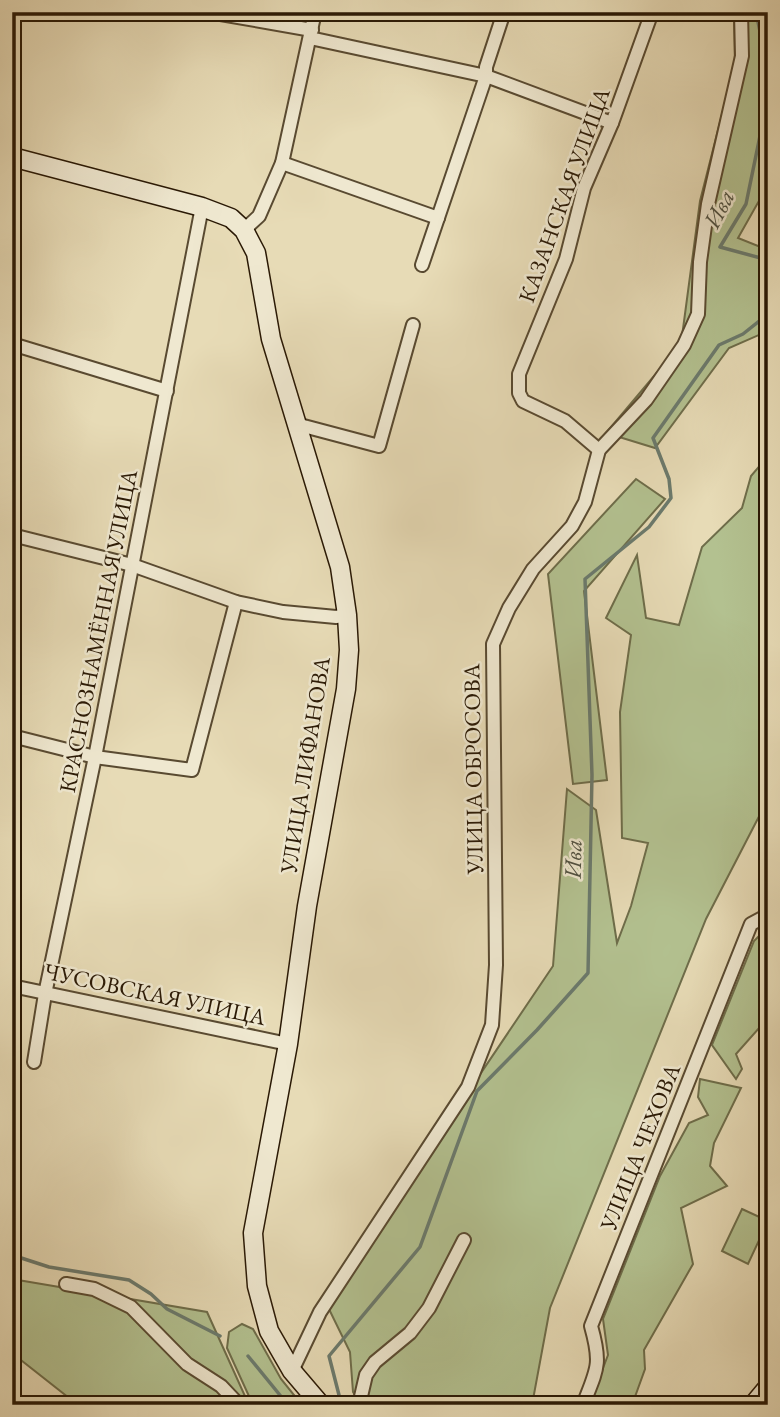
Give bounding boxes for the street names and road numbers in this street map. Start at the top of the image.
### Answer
street label: КАЗАНСКАЯ УЛИЦА [511,82,617,307]
street label: КРАСНОЗНАМЁННАЯ УЛИЦА [52,466,144,795]
street label: УЛИЦА ЛИФАНОВА [273,653,337,877]
street label: УЛИЦА ОБРОСОВА [456,662,490,876]
street label: ЧУСОВСКАЯ УЛИЦА [41,956,270,1032]
street label: УЛИЦА ЧЕХОВА [593,1058,688,1236]

